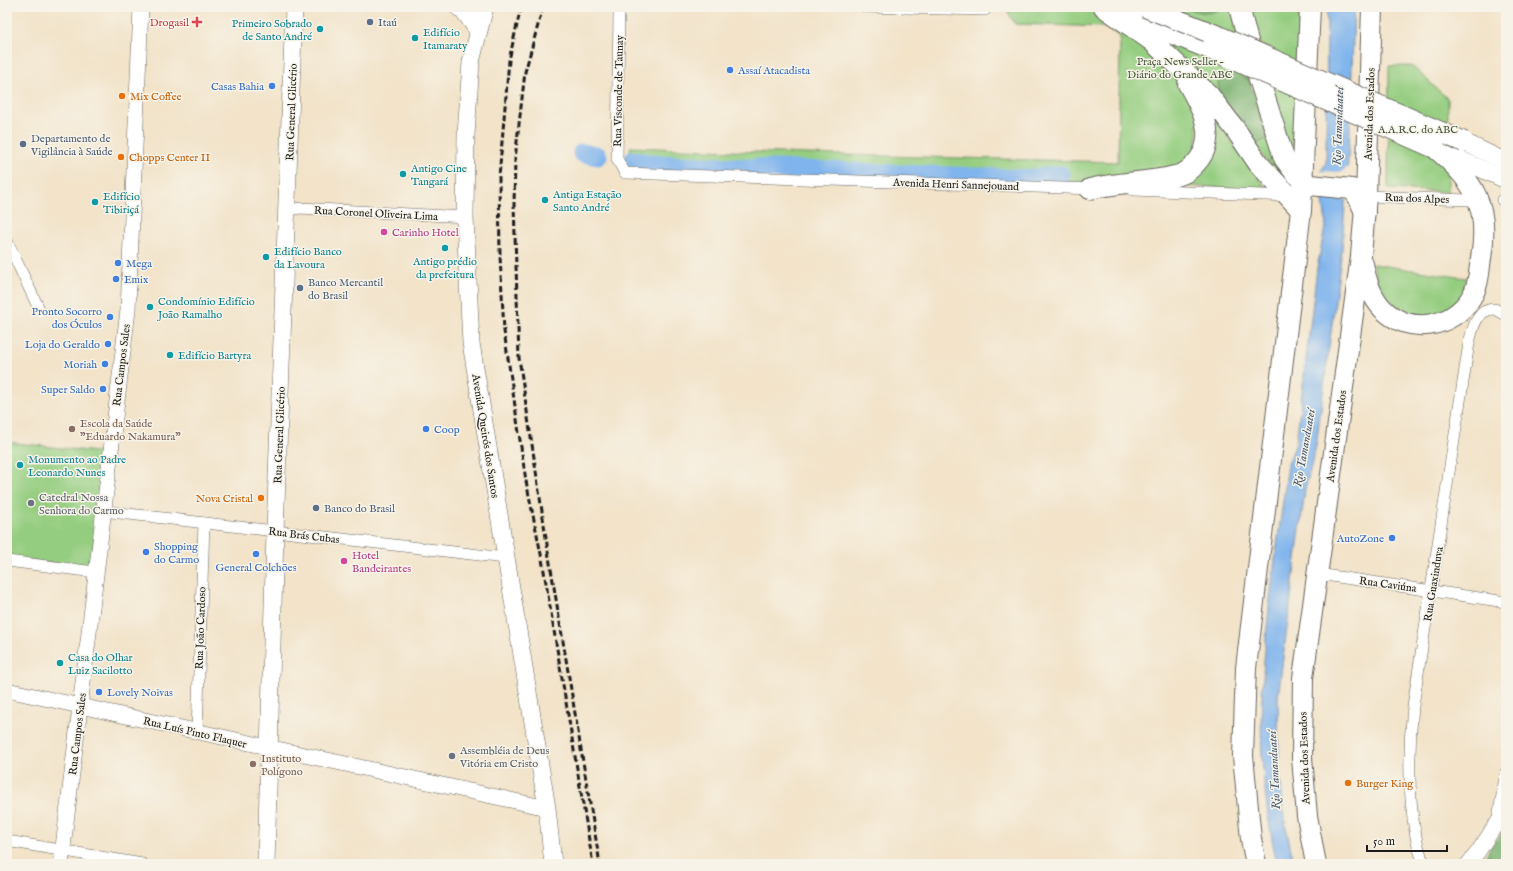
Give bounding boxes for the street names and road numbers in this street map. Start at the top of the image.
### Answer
street label: Rua Visconde de Taunay [611,34,627,147]
street label: Rua General Glicério [283,63,301,161]
street label: Avenida dos Estados [1361,67,1379,162]
street label: Avenida Henri Sannejouand [892,176,1019,194]
street label: Rua dos Alpes [1384,191,1450,207]
street label: Rua Coronel Oliveira Lima [314,204,439,224]
street label: Rua Campos Sales [110,323,134,407]
street label: Avenida Queirós dos Santos [468,372,502,499]
street label: Rua General Glicério [271,386,289,484]
street label: Avenida dos Estados [1323,389,1350,484]
street label: Rua Brás Cubas [267,525,340,547]
street label: Rua Guaxinduva [1421,545,1447,623]
street label: Rua Caviúna [1358,574,1418,596]
street label: Rua João Cardoso [193,586,209,670]
street label: Rua Campos Sales [66,692,90,776]
street label: Avenida dos Estados [1296,711,1314,805]
street label: Rua Luís Pinto Flaquer [142,714,248,752]

